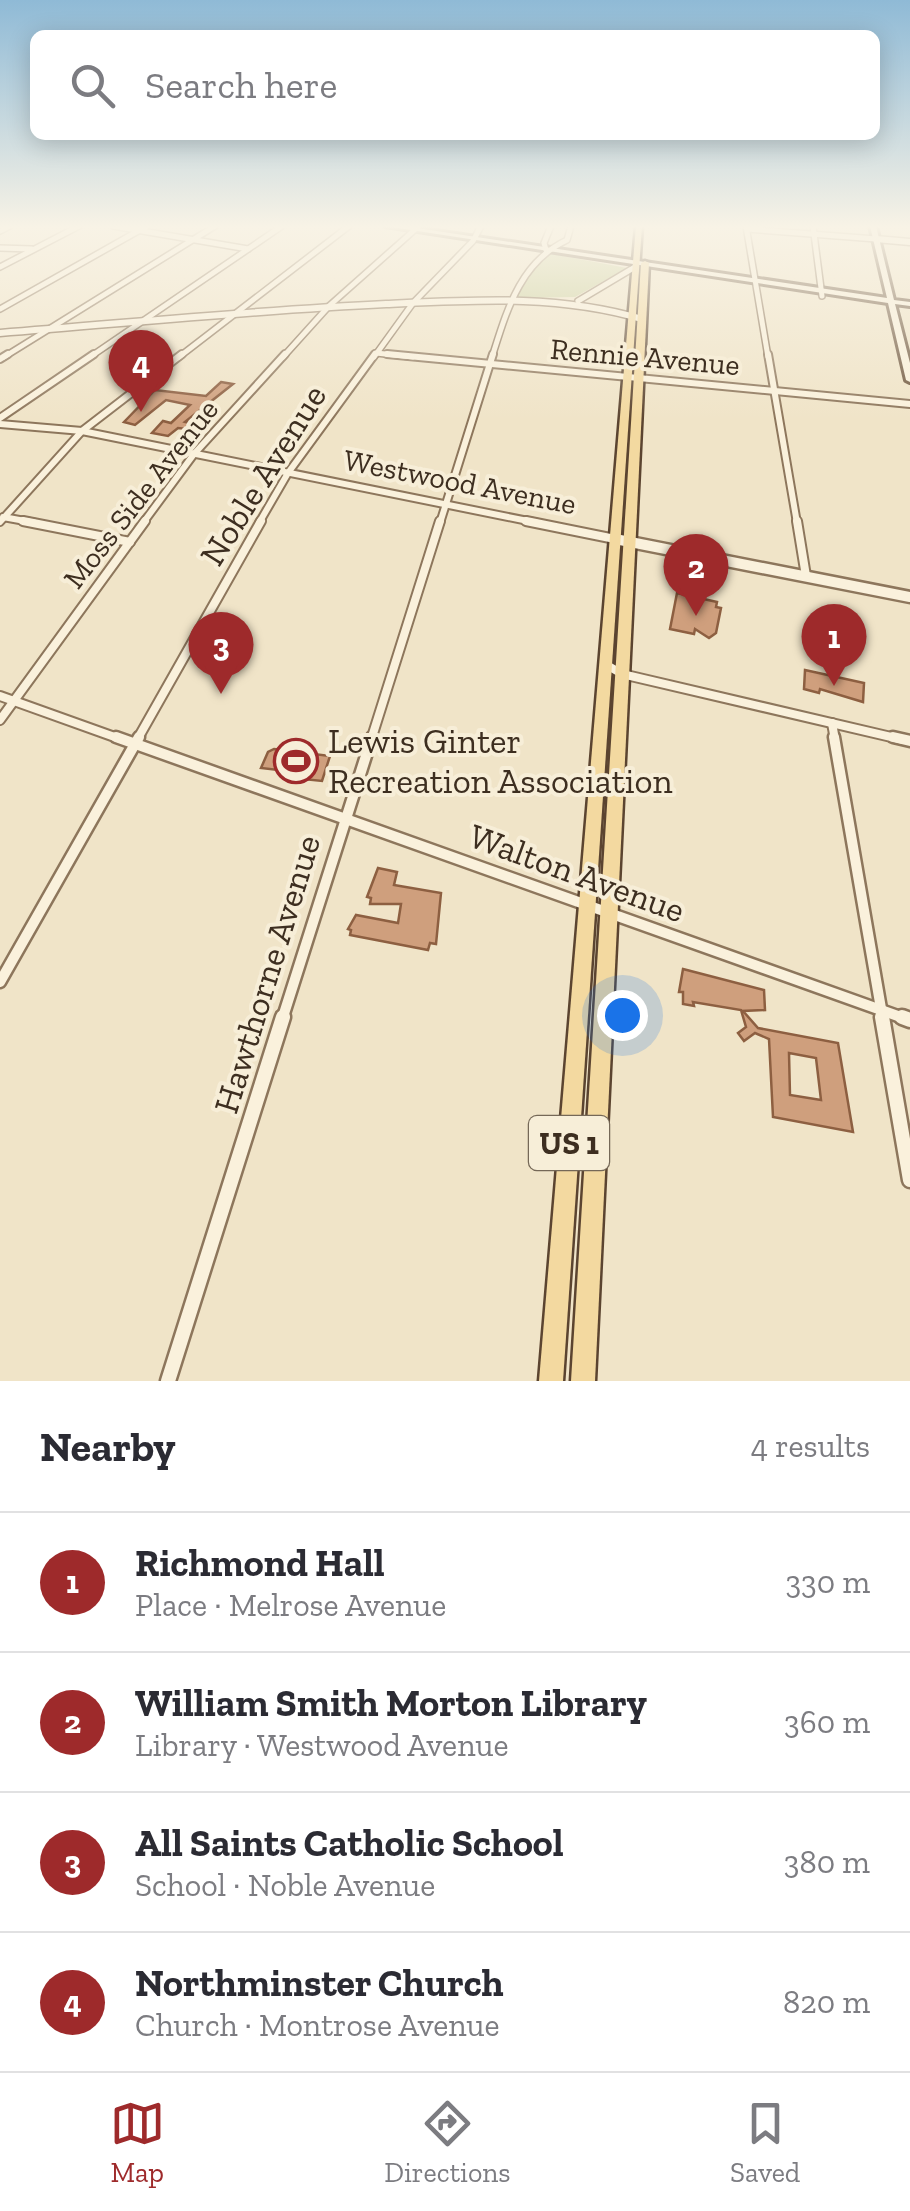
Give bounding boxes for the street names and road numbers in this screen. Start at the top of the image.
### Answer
street label: Rennie Avenue [549,331,741,383]
street label: Noble Avenue [191,377,335,573]
street label: Moss Side Avenue [56,392,226,596]
street label: Westwood Avenue [341,442,579,522]
street label: Walton Avenue [464,815,690,931]
street label: Hawthorne Avenue [205,830,329,1118]
road number: US 1 [529,1116,609,1170]

